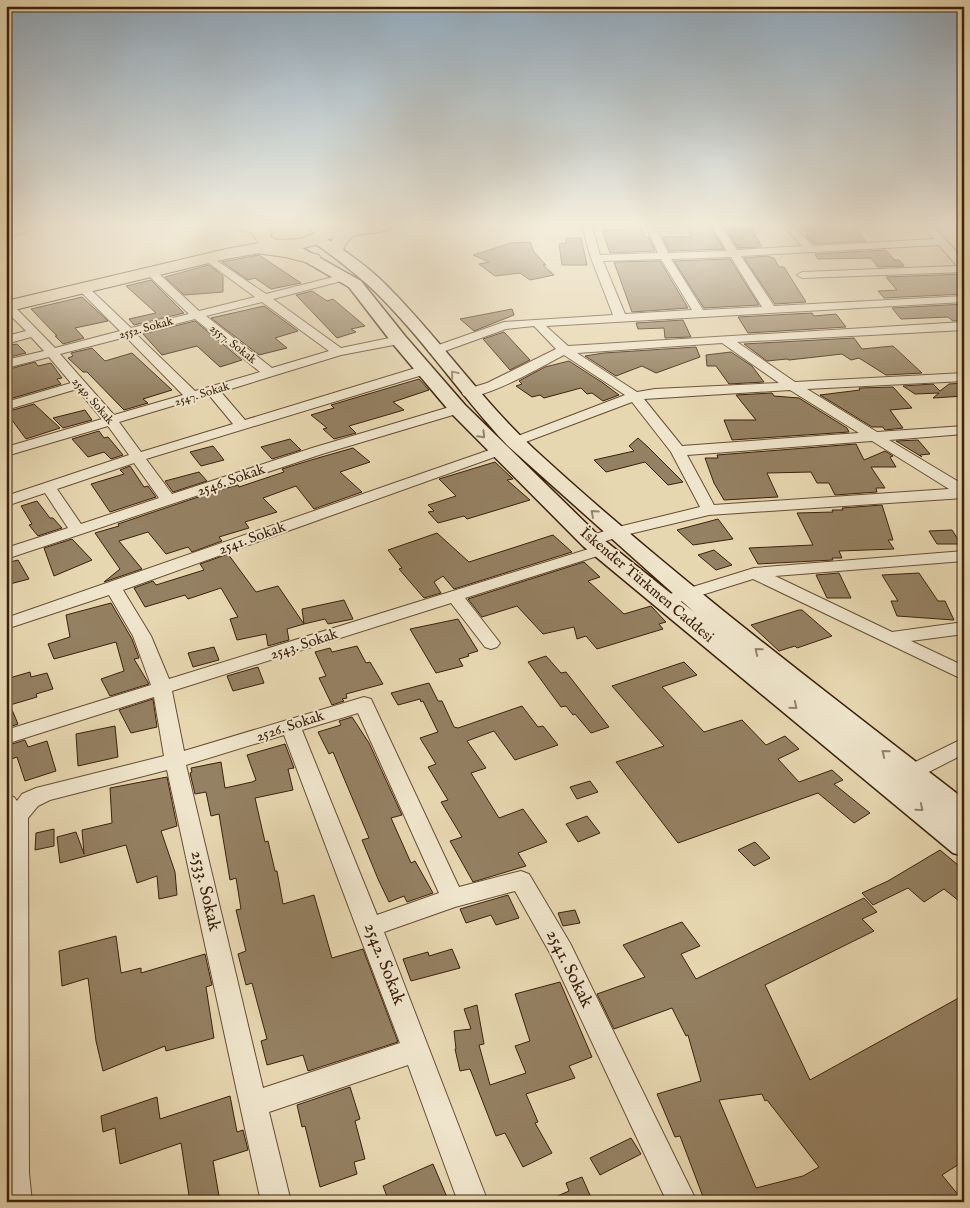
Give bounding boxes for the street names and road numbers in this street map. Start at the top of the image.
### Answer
street label: 2552. Sokak [117,313,175,342]
street label: 2557. Sokak [206,321,260,367]
street label: 2549. Sokak [69,375,118,428]
street label: 2547. Sokak [173,378,232,409]
street label: 2546. Sokak [194,459,268,501]
street label: 2541. Sokak [216,517,289,559]
street label: İskender Türkmen Caddesi [576,523,718,647]
street label: 2543. Sokak [268,624,341,664]
street label: 2526. Sokak [254,706,327,746]
street label: 2533. Sokak [185,848,226,934]
street label: 2542. Sokak [358,920,410,1009]
street label: 2541. Sokak [540,926,598,1012]

